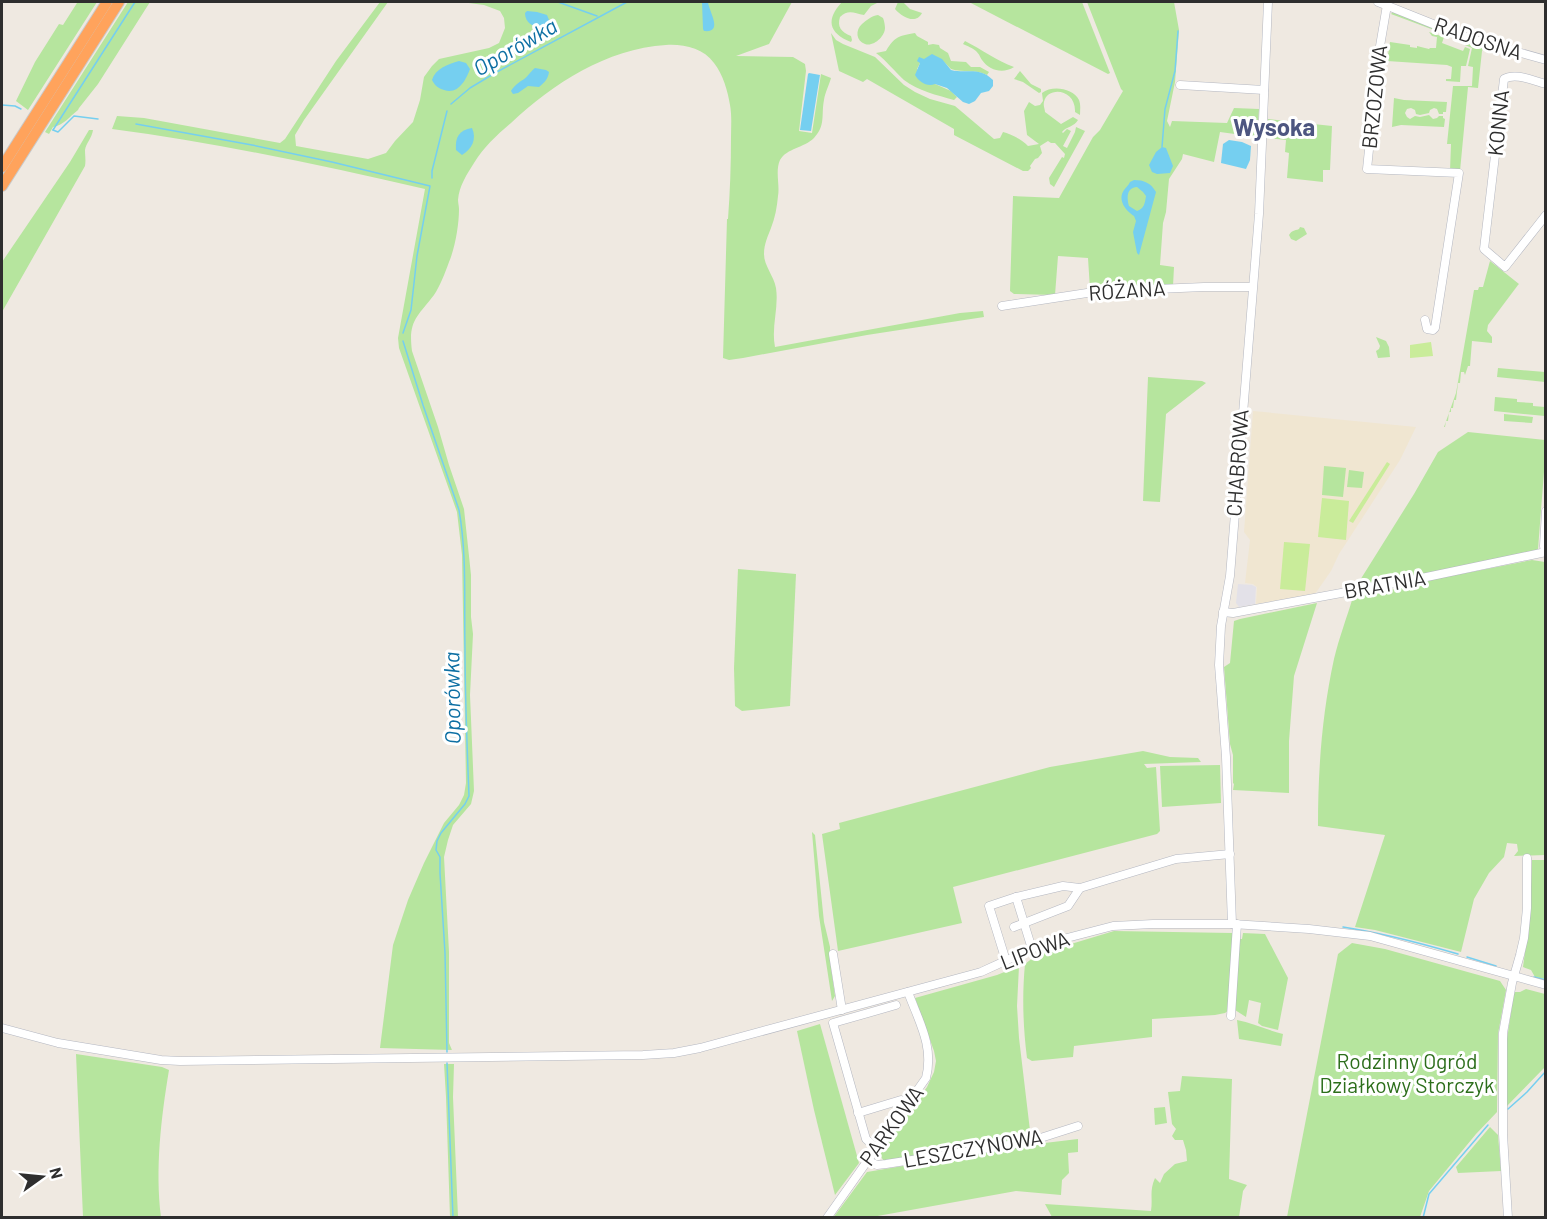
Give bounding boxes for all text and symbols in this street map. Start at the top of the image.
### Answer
street label: RADOSNA [1431,11,1526,64]
water label: Oporówka [468,12,561,81]
street label: BRZOZOWA [1356,43,1391,150]
street label: KONNA [1482,88,1513,157]
district label: Wysoka [1233,112,1315,141]
street label: RÓŻANA [1088,274,1166,305]
street label: CHABROWA [1220,408,1253,517]
street label: BRATNIA [1342,564,1428,603]
water label: Oporówka [437,651,465,745]
street label: LIPOWA [996,925,1073,974]
park label: Rodzinny Ogród Działkowy Storczyk [1320,1048,1494,1097]
street label: PARKOWA [854,1080,928,1170]
street label: LESZCZYNOWA [901,1123,1044,1172]
north arrow [12,1147,72,1207]
text: N [46,1165,68,1181]

